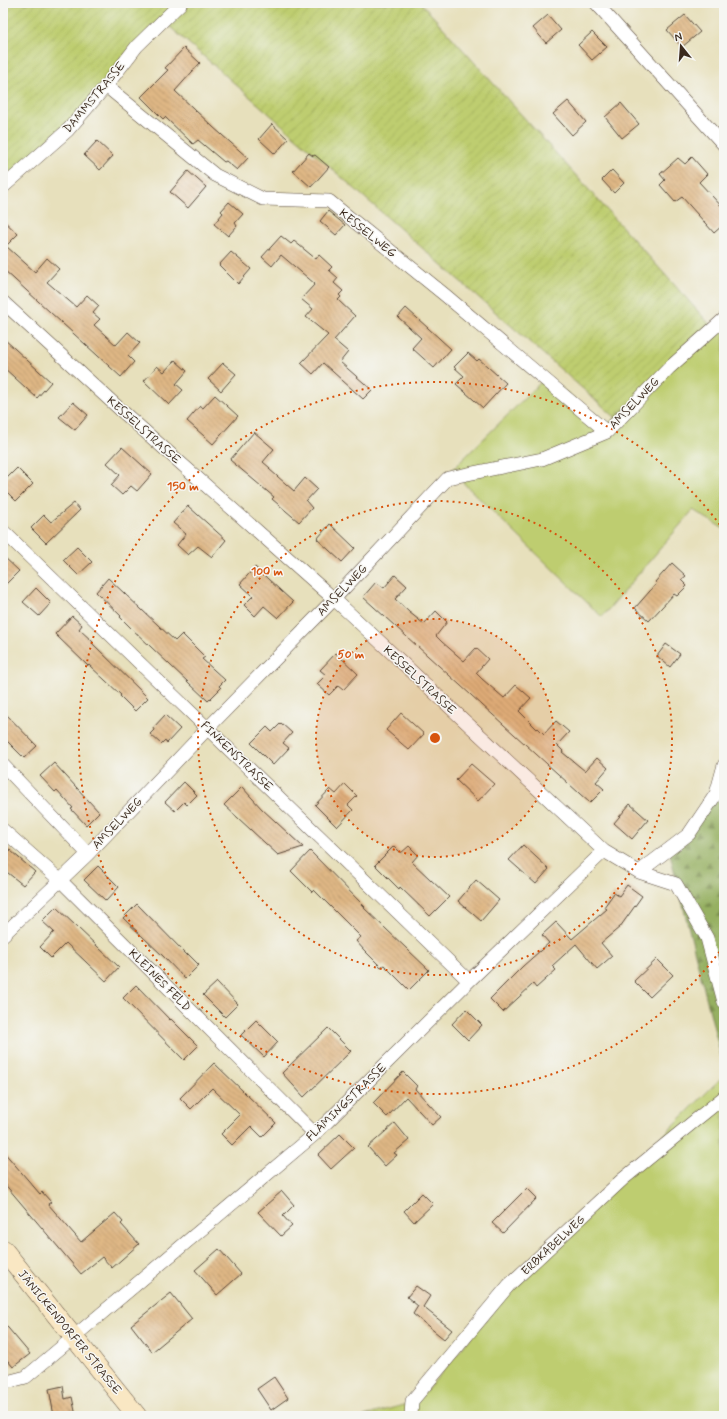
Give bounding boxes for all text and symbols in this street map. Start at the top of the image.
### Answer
north arrow [661,26,701,66]
text: N [673,30,684,45]
street label: DAMMSTRASSE [60,58,130,137]
street label: KESSELWEG [335,206,399,262]
street label: AMSELWEG [606,374,663,433]
street label: KESSELSTRASSE [103,393,184,469]
text: 150 m [167,479,199,495]
street label: AMSELWEG [314,561,371,620]
text: 100 m [251,564,284,580]
street label: KESSELSTRASSE [379,643,460,719]
text: 50 m [338,647,365,663]
street label: FINKENSTRASSE [197,718,276,796]
centre of rings [428,731,442,745]
street label: AMSELWEG [89,794,146,853]
street label: KLEINES FELD [125,946,194,1015]
street label: FLÄMINGSTRASSE [303,1060,391,1145]
street label: ERBKABELWEG [518,1212,589,1279]
street label: JÄNICKENDORFER STRASSE [14,1267,125,1399]

